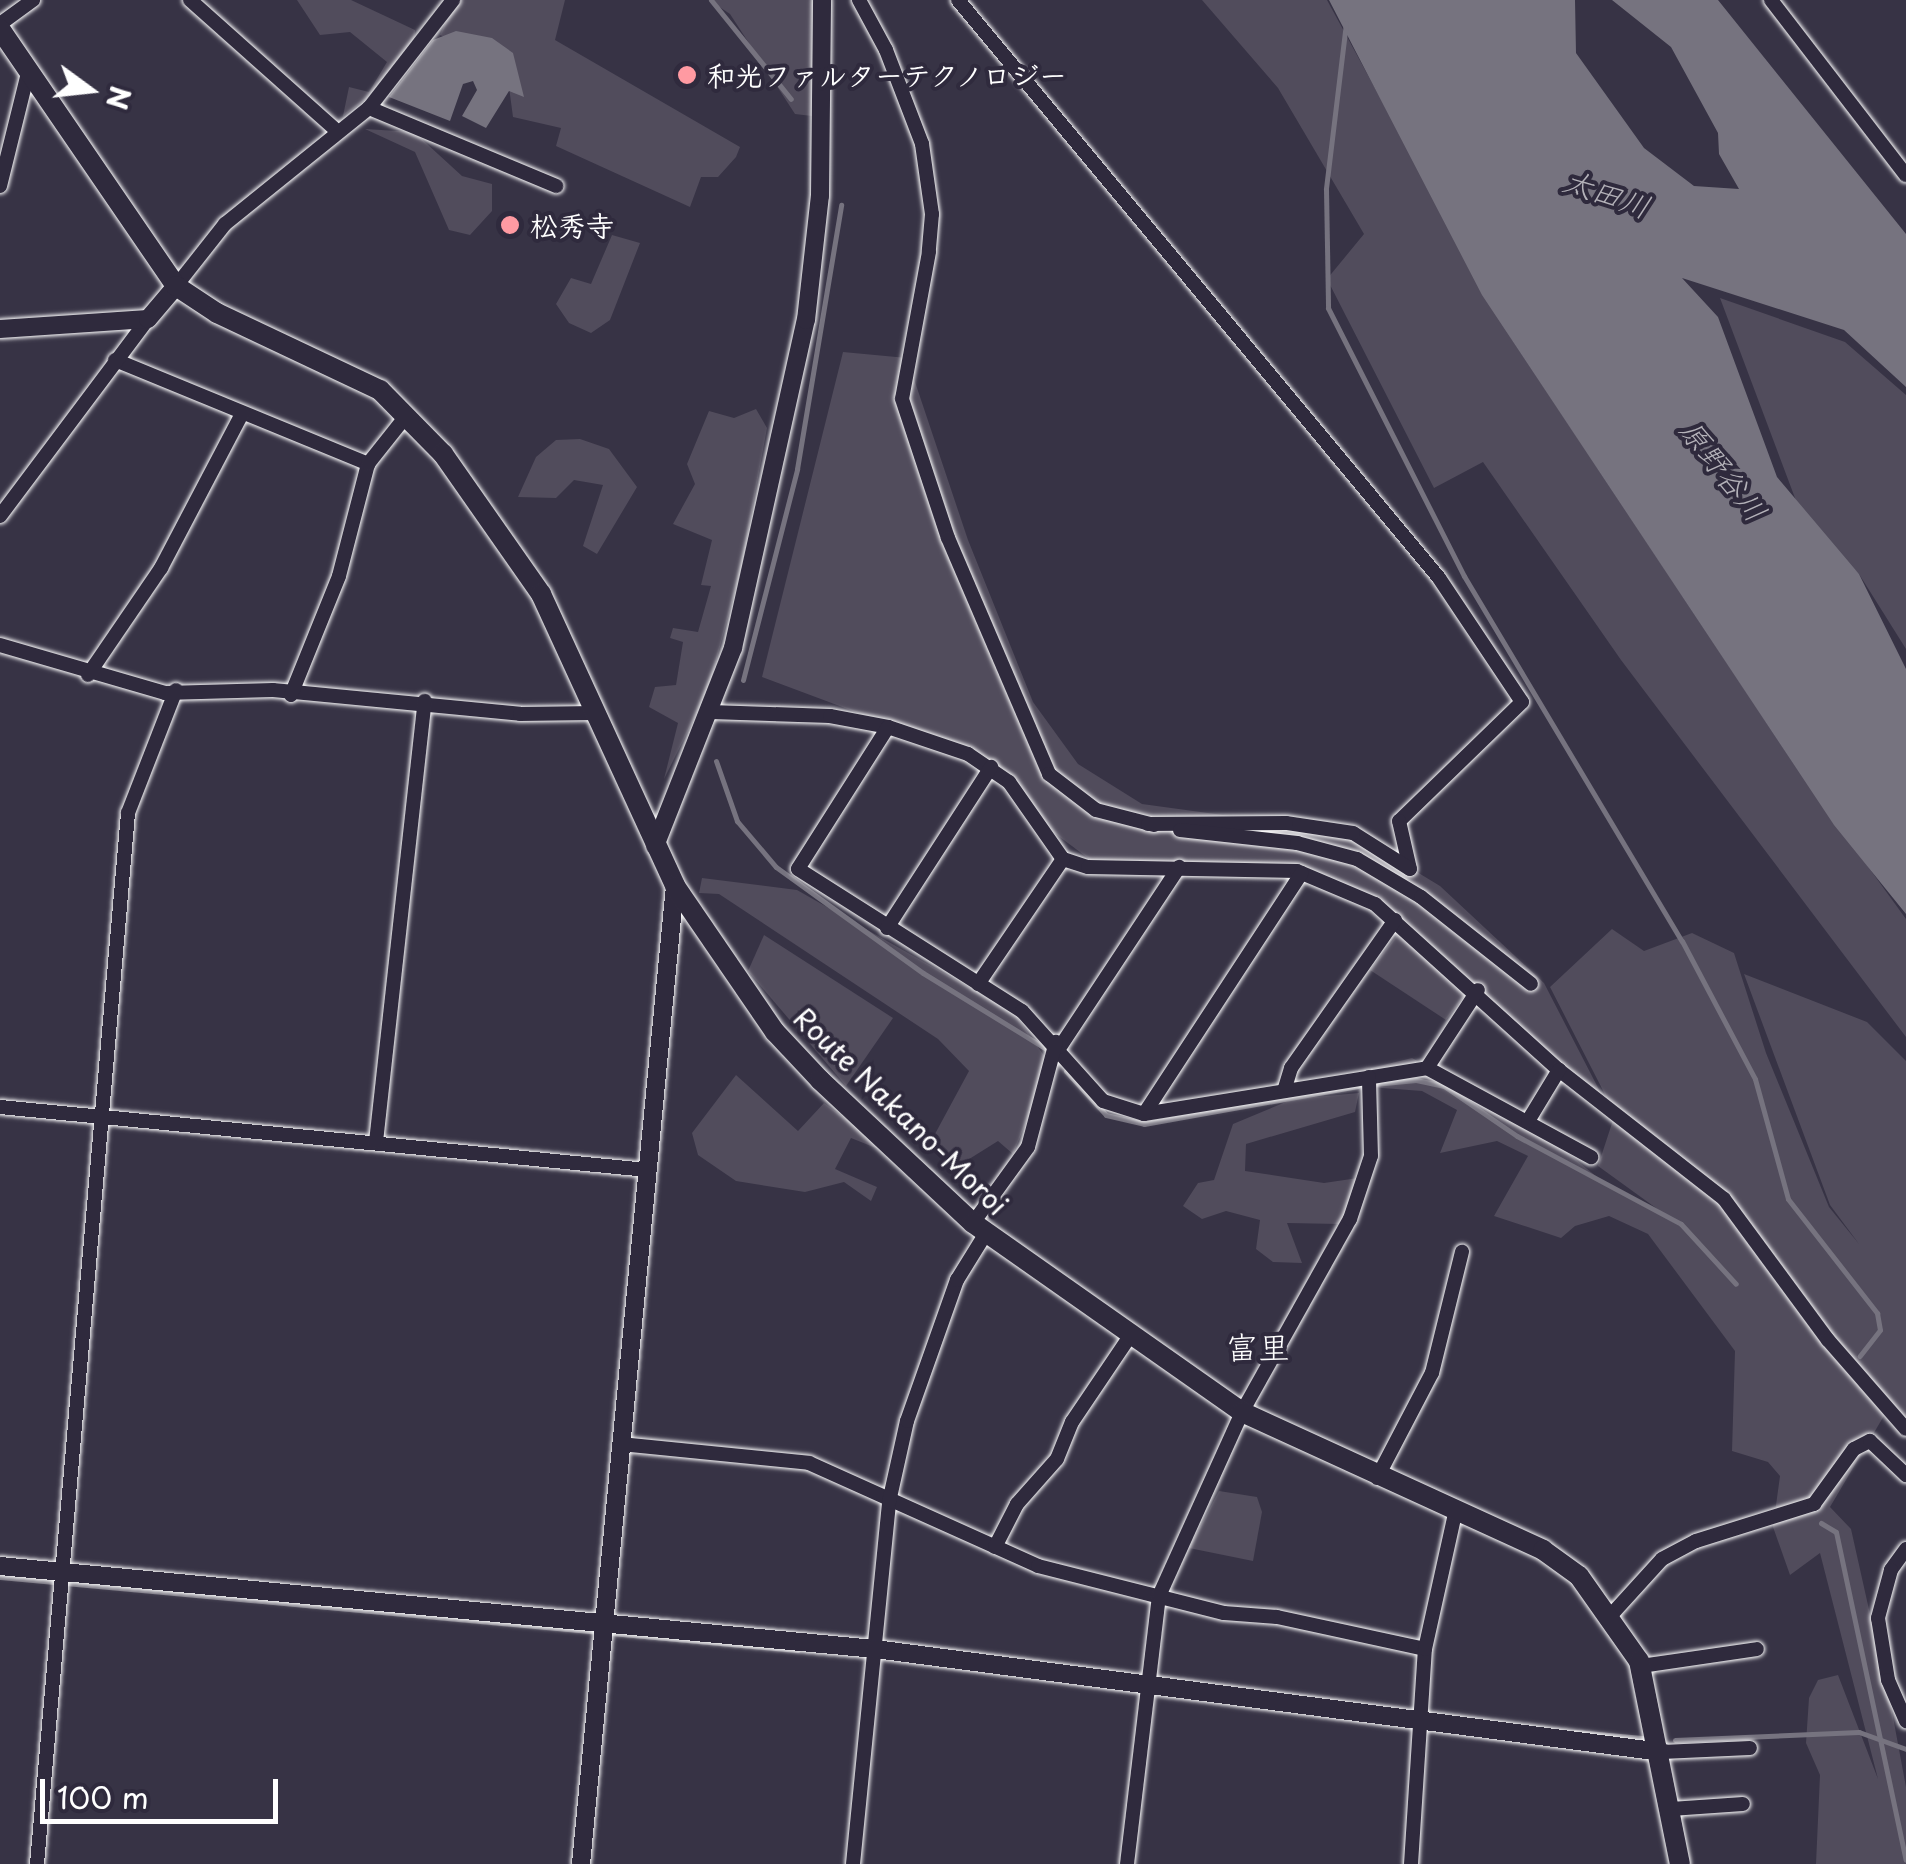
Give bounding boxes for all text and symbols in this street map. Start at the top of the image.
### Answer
north arrow [40,40,140,140]
place label: 和光ファルターテクノロジー [707,58,1071,92]
marker: 和光ファルターテクノロジー [676,64,698,86]
text: N [96,82,143,114]
water label: 太田川 [1559,161,1655,225]
place label: 松秀寺 [530,208,614,242]
marker: 松秀寺 [499,214,521,236]
water label: 原野谷川 [1673,412,1775,528]
street label: Route Nakano-Moroi [787,1000,1015,1222]
district label: 富里 [1226,1327,1290,1365]
scale bar [45,1759,282,1821]
text: 100 m [57,1774,149,1819]

